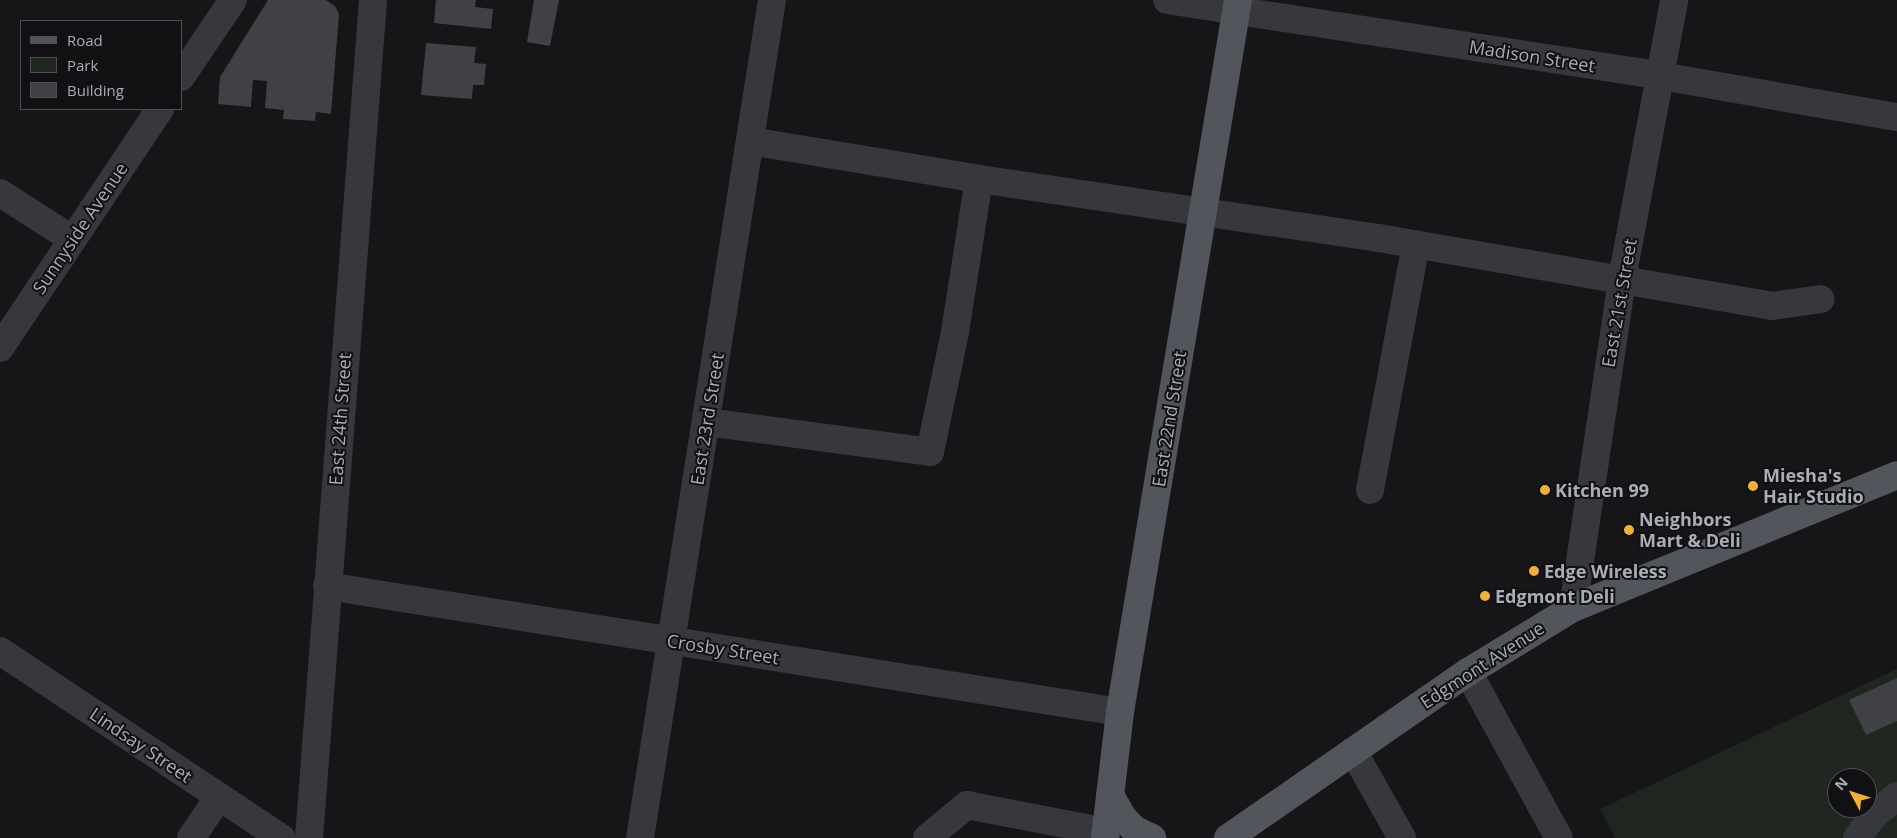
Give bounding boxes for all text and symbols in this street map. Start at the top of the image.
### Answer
legend [20,20,182,110]
text: Road [67,30,103,50]
street label: Madison Street [1468,35,1596,77]
text: Park [67,55,98,75]
text: Building [67,80,124,100]
street label: Sunnyside Avenue [28,158,132,298]
street label: East 21st Street [1597,237,1641,369]
street label: East 22nd Street [1148,350,1190,488]
street label: East 23rd Street [686,351,728,487]
street label: East 24th Street [325,352,355,486]
place label: Miesha's Hair Studio [1763,465,1864,508]
place label: Kitchen 99 [1555,479,1649,501]
marker: Miesha's Hair Studio [1747,480,1759,492]
marker: Kitchen 99 [1539,484,1551,496]
place label: Neighbors Mart & Deli [1639,509,1741,552]
marker: Neighbors Mart & Deli [1623,524,1635,536]
place label: Edge Wireless [1544,560,1667,582]
marker: Edge Wireless [1528,565,1540,577]
place label: Edgmont Deli [1495,585,1615,607]
marker: Edgmont Deli [1479,590,1491,602]
street label: Edgmont Avenue [1416,617,1548,713]
street label: Crosby Street [665,629,781,669]
street label: Lindsay Street [86,703,196,787]
north arrow [1827,768,1877,818]
text: N [1830,773,1852,794]

